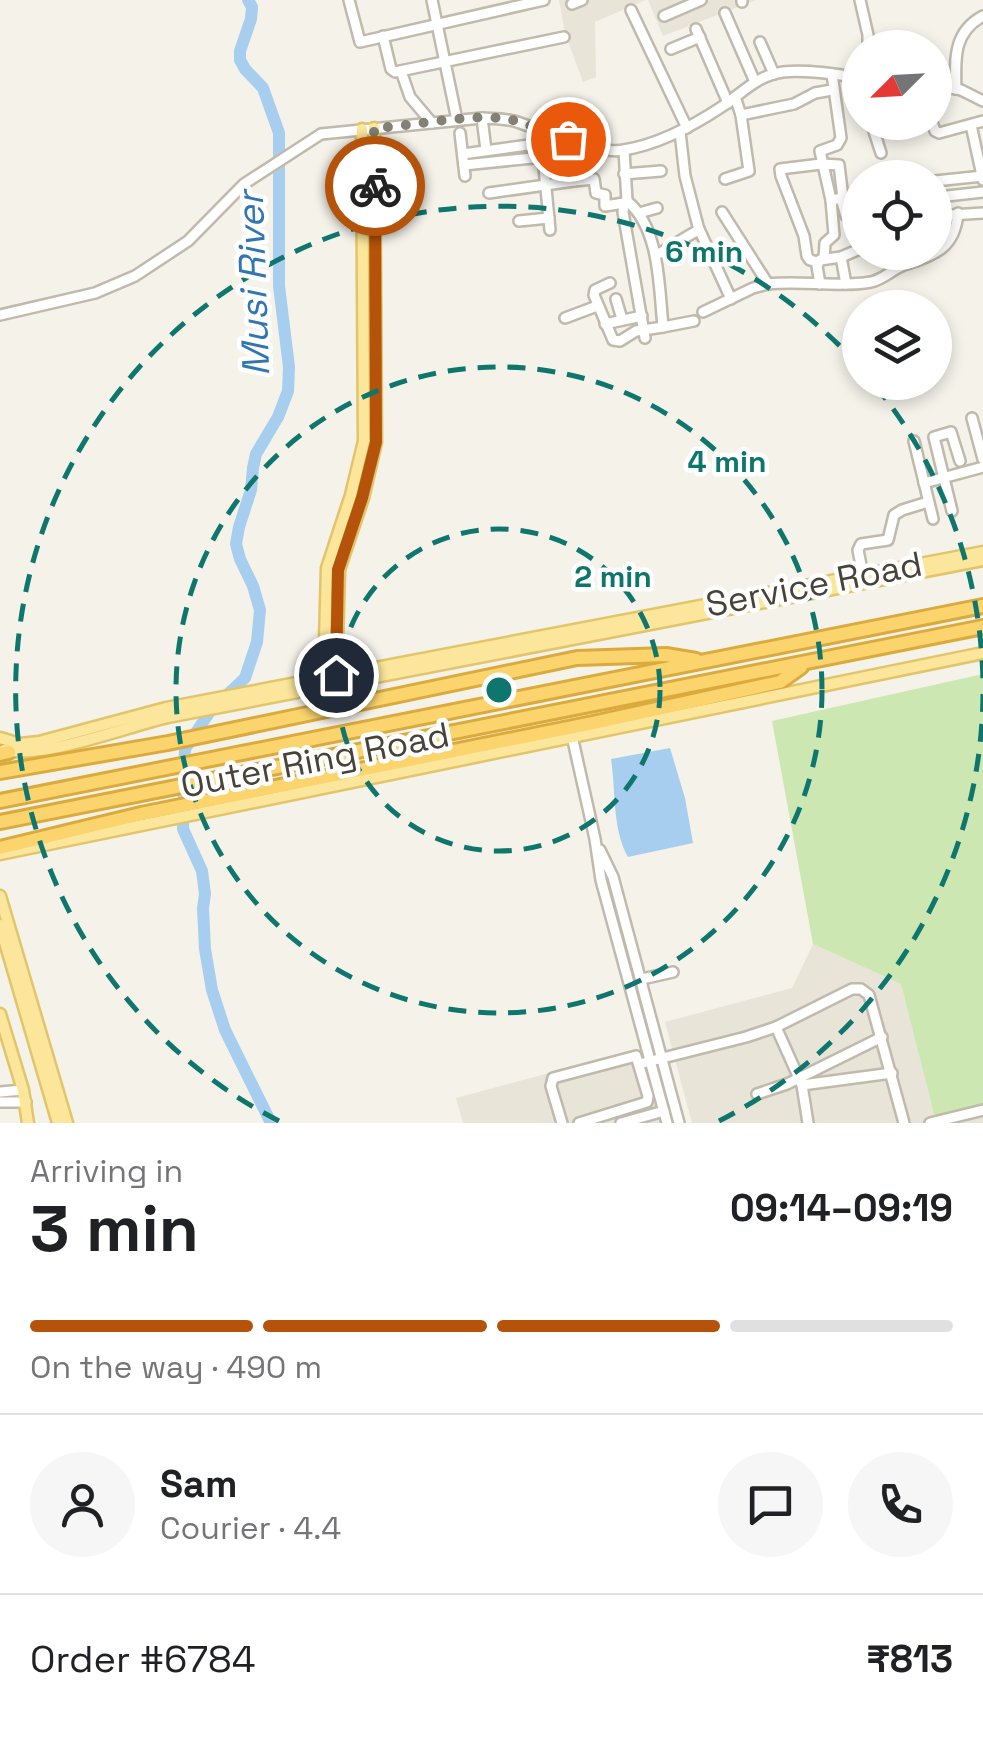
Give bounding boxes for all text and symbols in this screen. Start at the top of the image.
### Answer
north arrow [842,30,952,140]
map controls [842,30,952,400]
pin [526,97,611,182]
icon: bag [541,112,596,167]
courier [325,136,425,236]
icon: bike [348,159,403,214]
button: locate [842,160,952,270]
water label: Musi River [226,187,280,377]
text: 6 min [665,232,743,271]
button: layers [842,290,952,400]
text: 4 min [688,442,766,481]
street label: Service Road [702,541,926,627]
text: 2 min [574,557,652,596]
pin [294,633,379,718]
icon: home [309,648,364,703]
centre of rings [481,672,517,708]
street label: Outer Ring Road [177,712,453,808]
text: Arriving in [30,1151,183,1191]
text: 09:14–09:19 [730,1184,953,1232]
text: 3 min [30,1187,199,1270]
text: On the way · 490 m [30,1347,322,1387]
button: person [30,1452,135,1557]
button: chat [718,1452,823,1557]
button: phone [848,1452,953,1557]
text: Sam [160,1460,237,1508]
text: Courier · 4.4 [160,1508,341,1548]
text: Order #6784 [30,1635,255,1683]
text: ₹813 [866,1635,953,1683]

